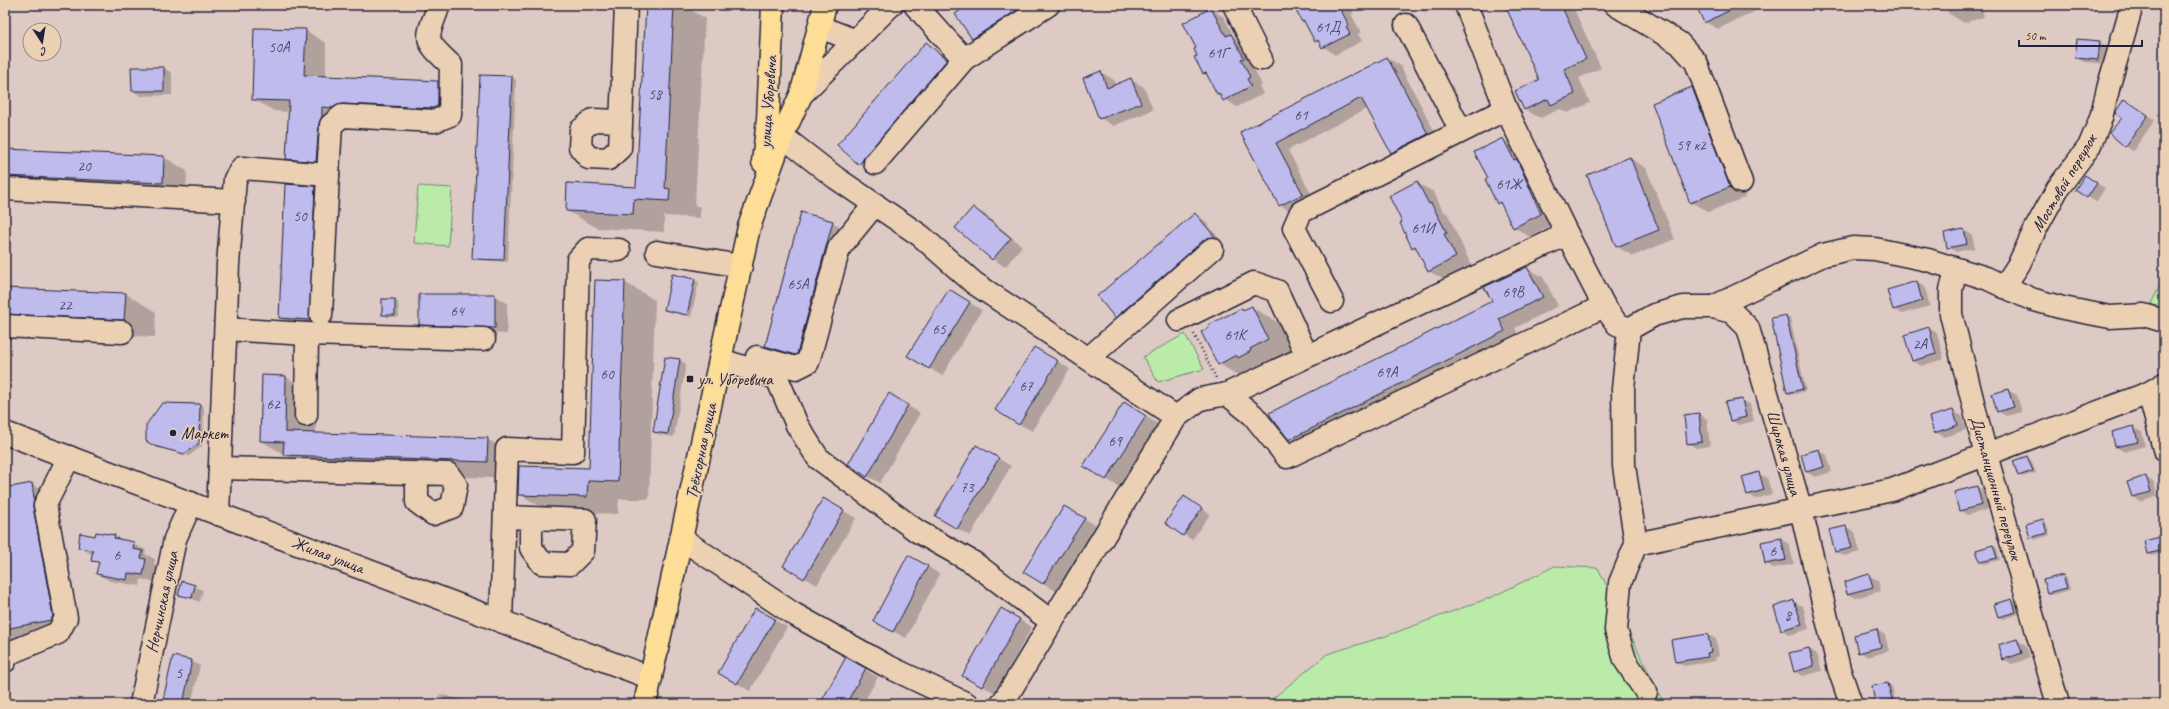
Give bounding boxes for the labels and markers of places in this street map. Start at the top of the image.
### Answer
place label: ул. Уборевича [697,369,774,390]
marker: ул. Уборевича [685,374,695,384]
place label: Маркет [181,423,229,444]
marker: Маркет [168,428,178,438]

